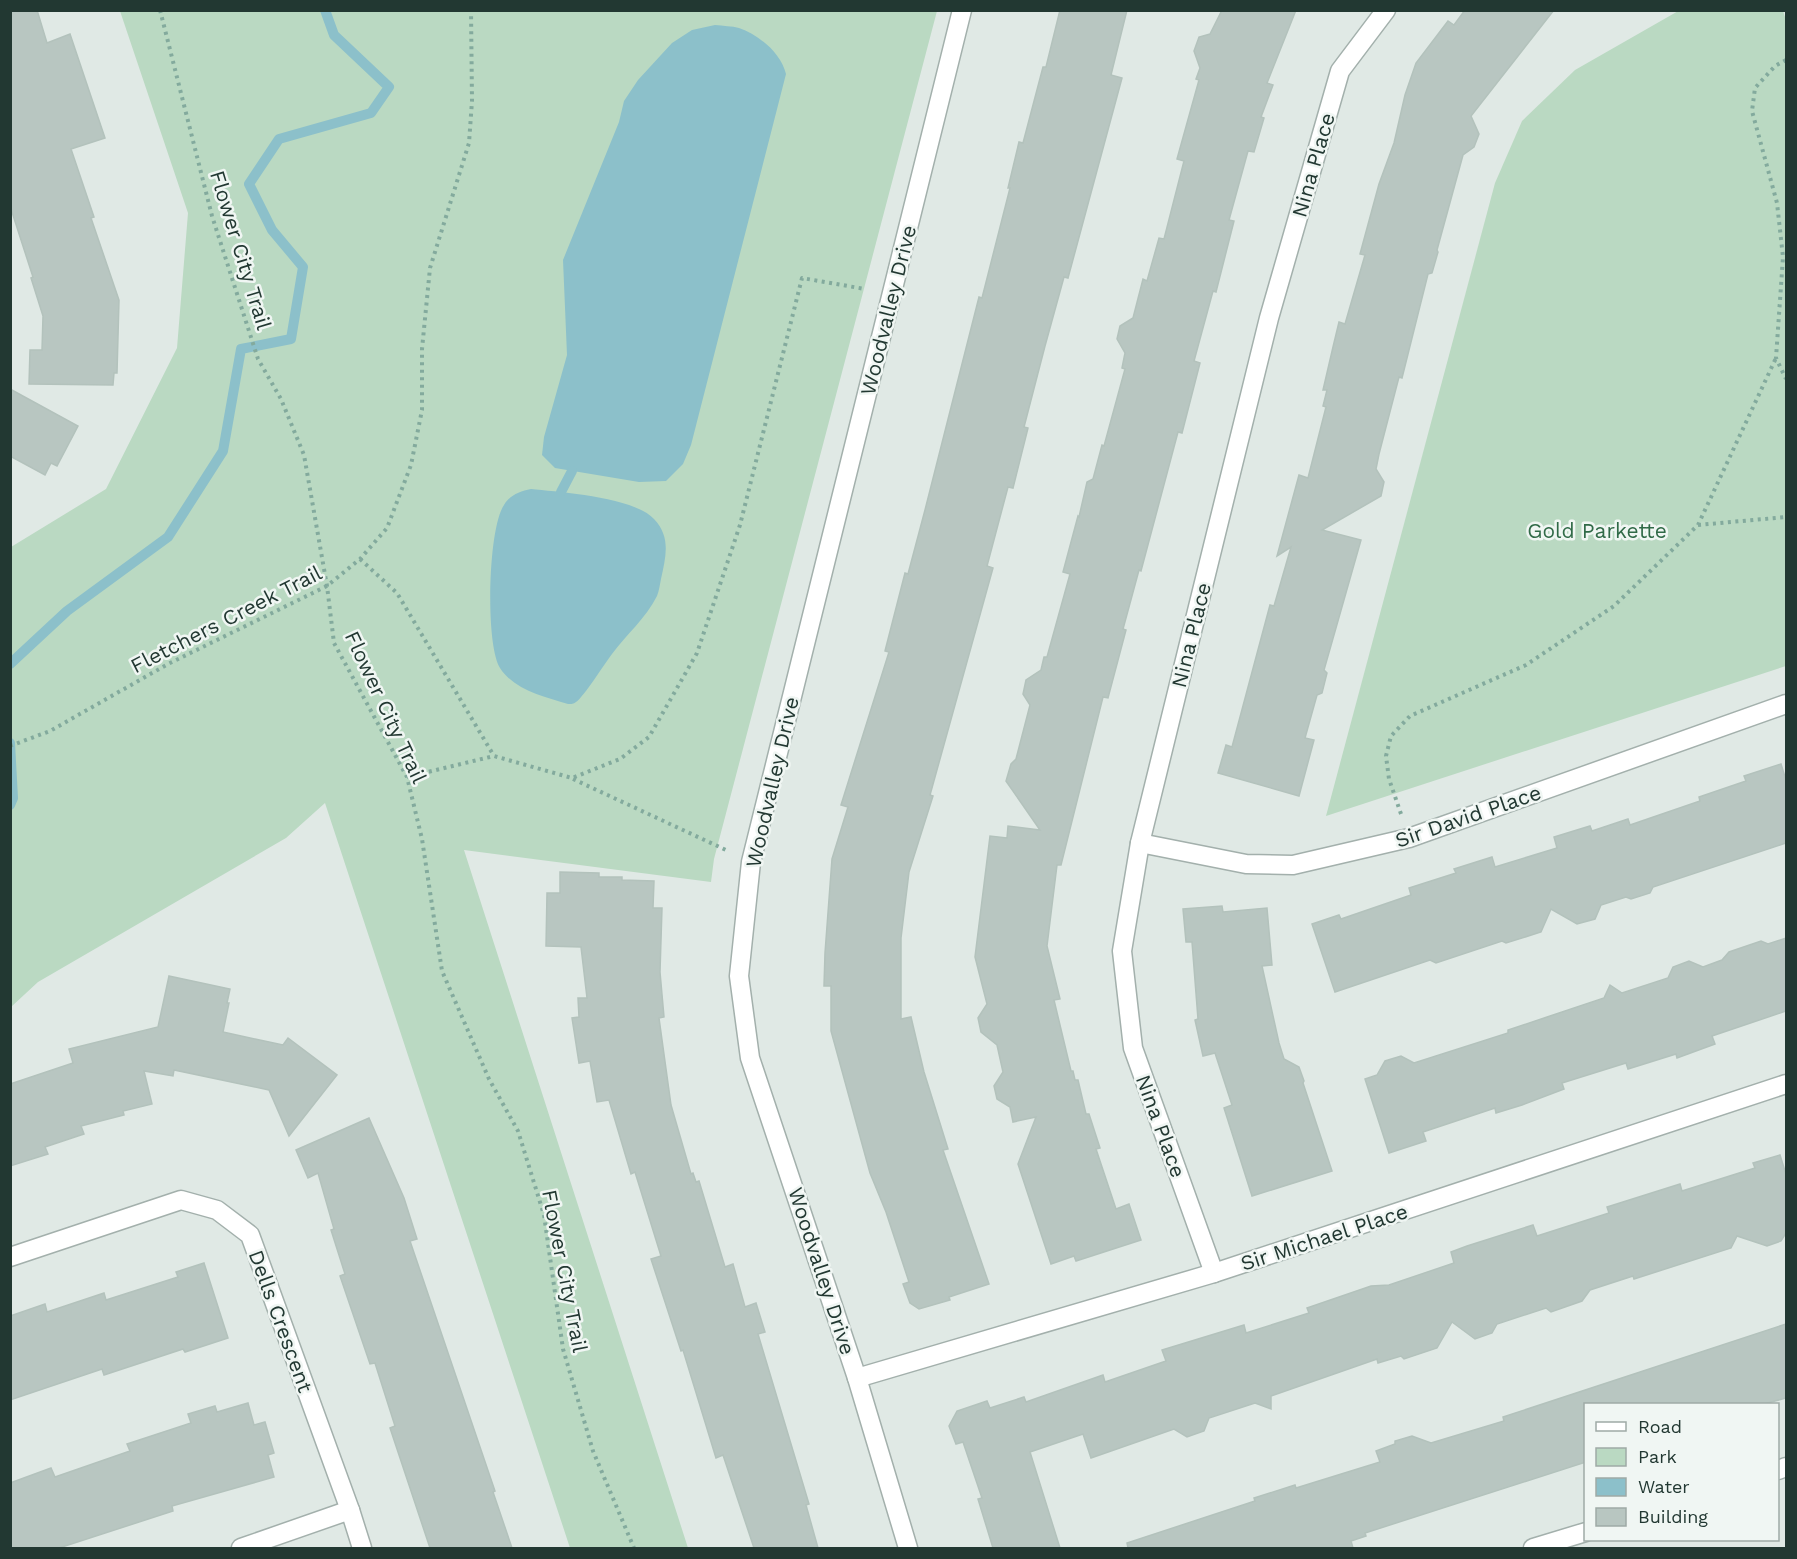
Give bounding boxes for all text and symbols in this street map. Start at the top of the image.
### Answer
street label: Nina Place [1286,110,1340,220]
street label: Flower City Trail [205,167,277,333]
street label: Woodvalley Drive [855,222,921,398]
park label: Gold Parkette [1527,518,1667,543]
street label: Fletchers Creek Trail [126,560,326,678]
street label: Nina Place [1166,580,1216,690]
street label: Flower City Trail [340,627,432,788]
street label: Woodvalley Drive [740,694,804,870]
street label: Sir David Place [1392,779,1544,853]
street label: Nina Place [1131,1071,1191,1181]
street label: Woodvalley Drive [783,1184,861,1358]
street label: Flower City Trail [537,1188,593,1355]
street label: Sir Michael Place [1237,1198,1411,1276]
street label: Dells Crescent [244,1246,318,1396]
legend [1584,1403,1779,1541]
text: Road [1638,1416,1682,1437]
text: Park [1638,1446,1677,1467]
text: Water [1638,1476,1690,1497]
text: Building [1638,1506,1708,1527]

